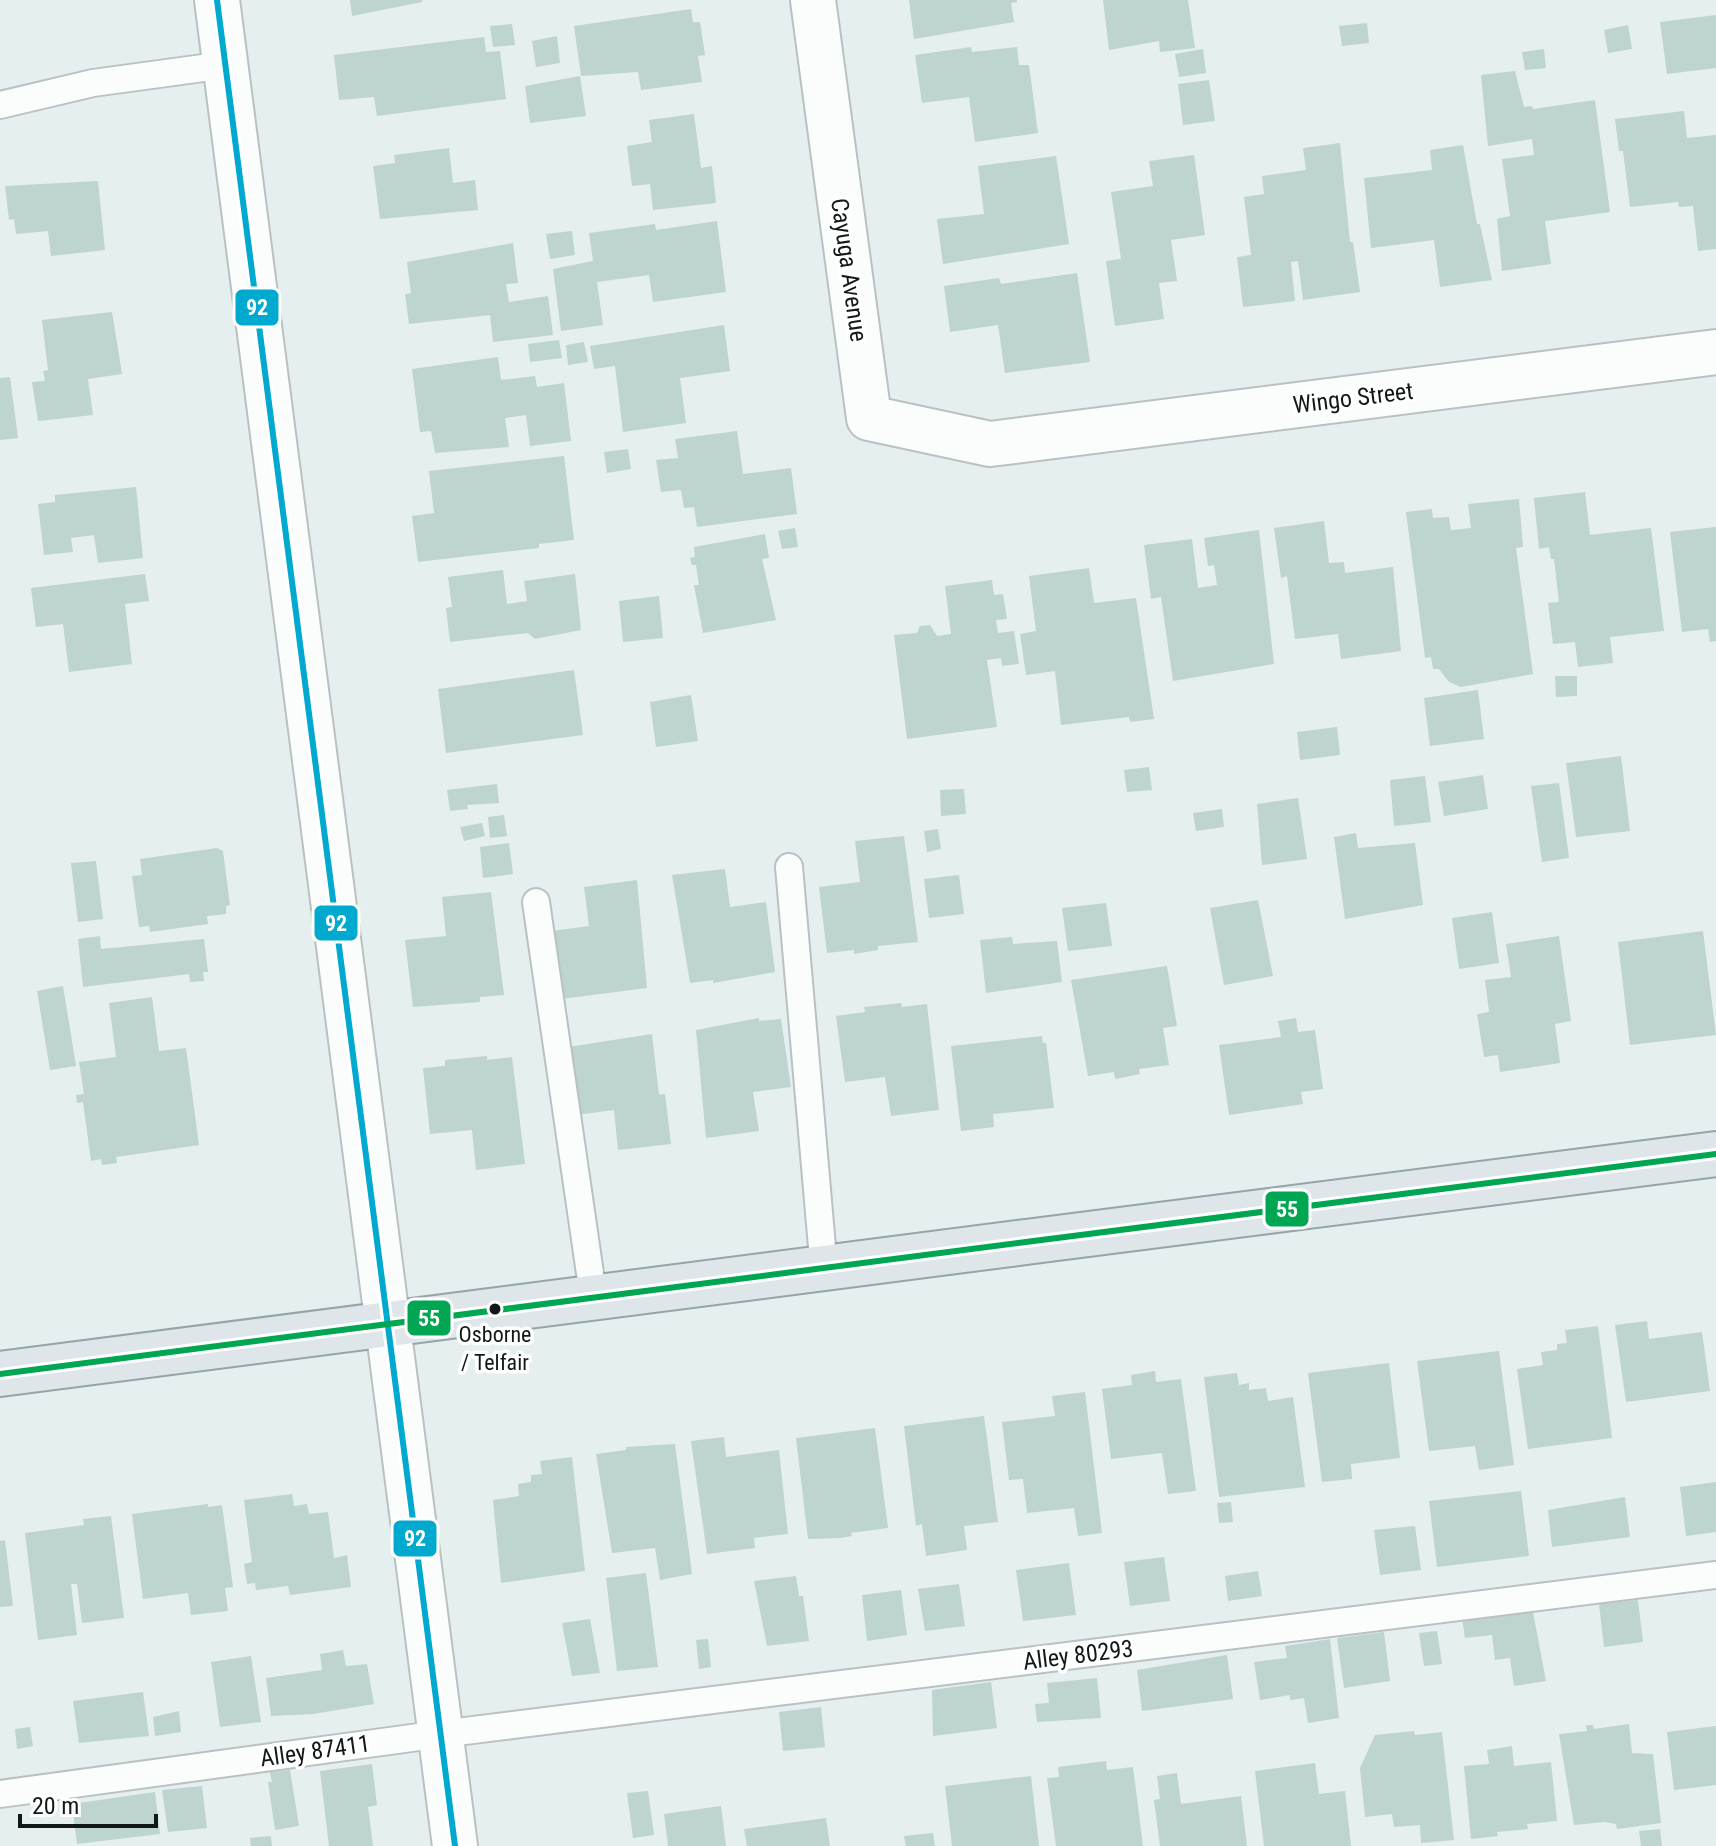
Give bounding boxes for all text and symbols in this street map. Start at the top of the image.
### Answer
street label: Cayuga Avenue [825,197,873,343]
line badge: 92 [234,288,280,327]
text: 92 [246,295,268,320]
street label: Wingo Street [1291,377,1415,419]
line badge: 92 [313,904,359,942]
text: 92 [325,911,347,936]
line badge: 55 [1264,1190,1310,1228]
text: 55 [1276,1197,1298,1222]
line badge: 55 [406,1299,452,1337]
marker: Osborne / Telfair [487,1301,503,1317]
text: 55 [418,1306,440,1331]
place label: Osborne / Telfair [459,1322,531,1375]
line badge: 92 [392,1519,438,1558]
text: 92 [404,1526,426,1551]
street label: Alley 80293 [1021,1634,1135,1676]
street label: Alley 87411 [258,1729,372,1773]
scale bar [20,1778,156,1828]
text: 20 m [32,1792,79,1820]

